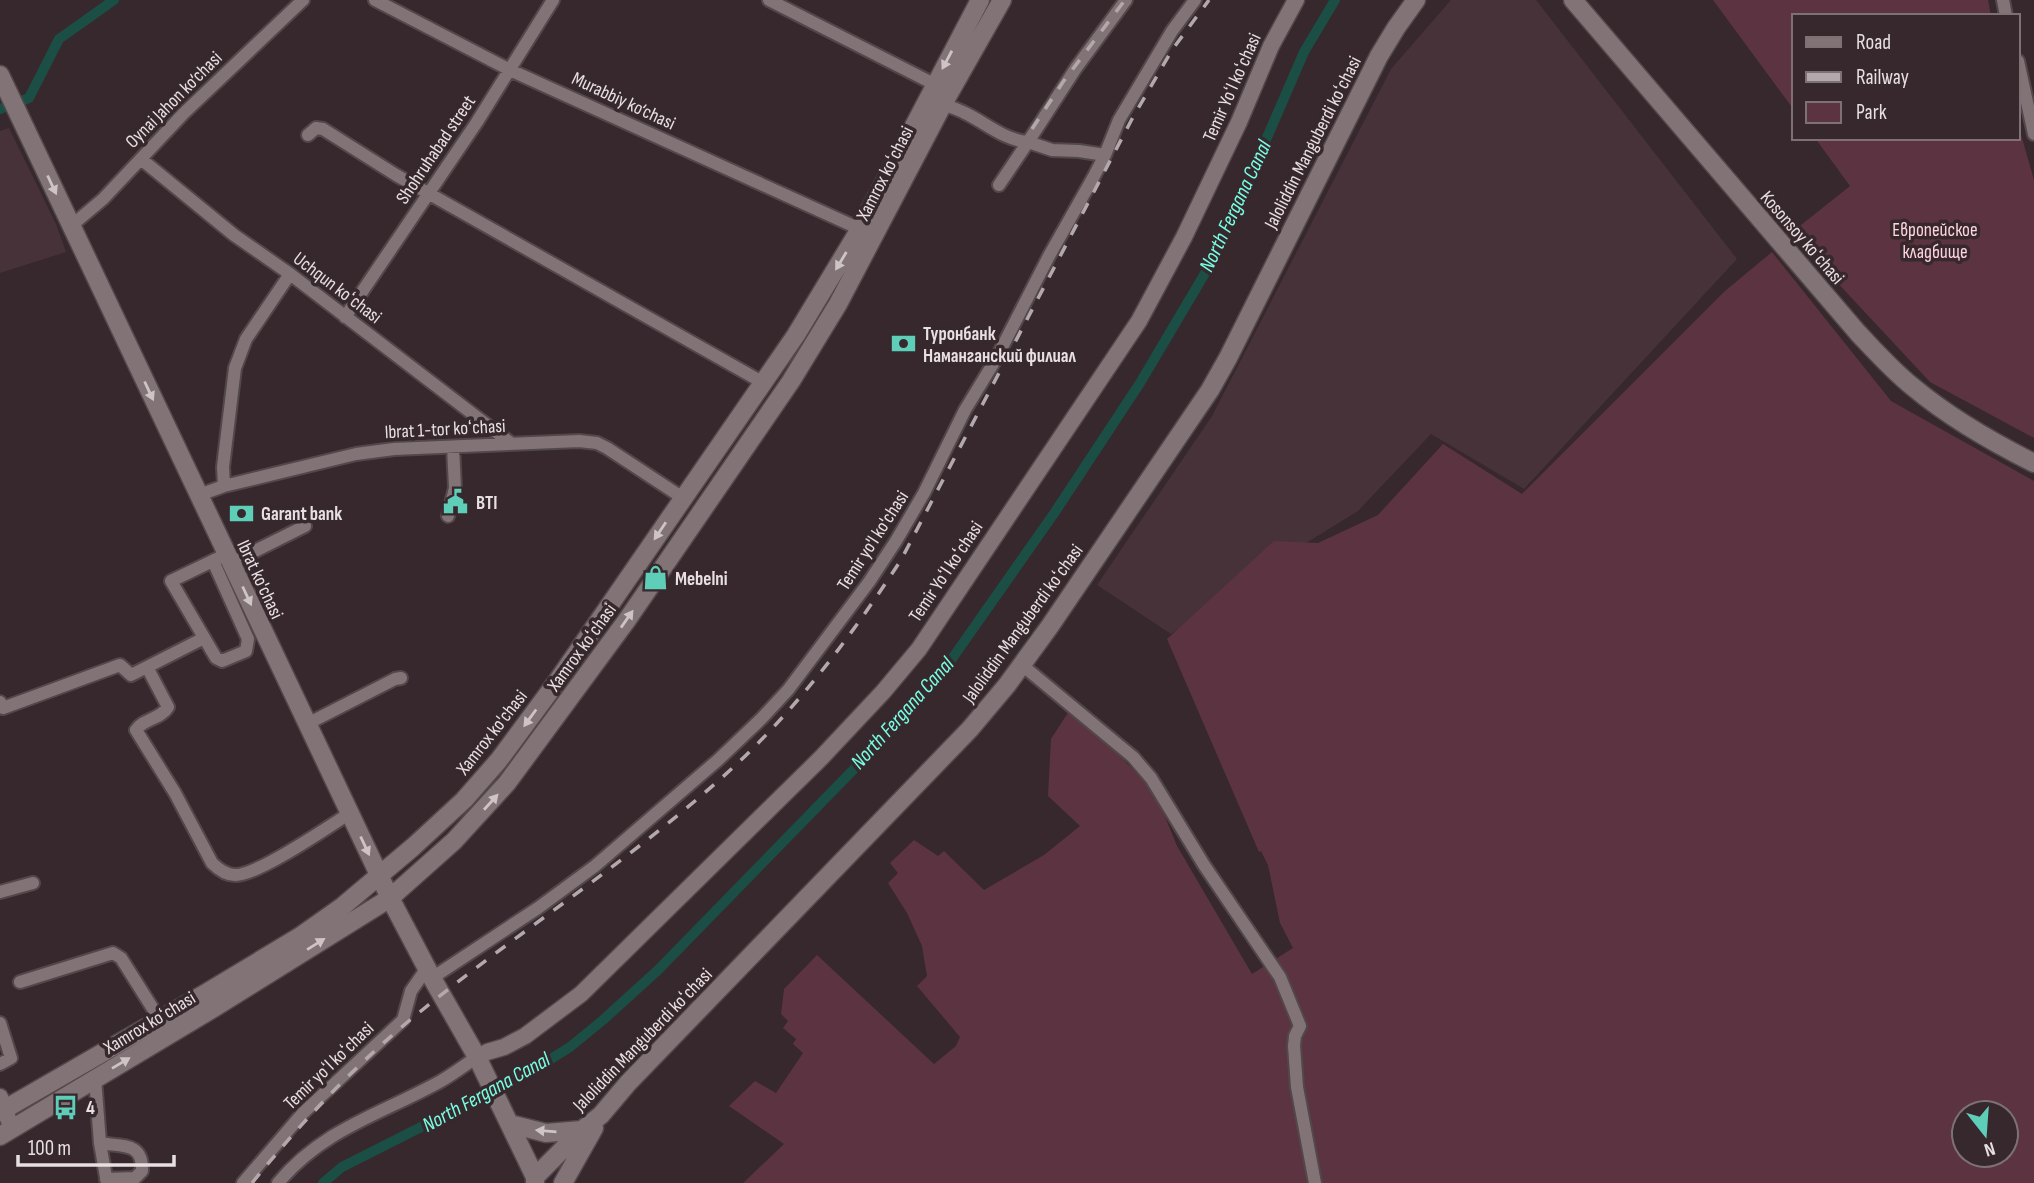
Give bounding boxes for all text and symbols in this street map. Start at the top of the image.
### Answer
legend [1792,14,2020,140]
street label: Temir Yoʻl koʻchasi [1198,30,1267,145]
text: Road [1856,30,1891,55]
street label: Oynai Jahon ko‘chasi [121,47,227,153]
one-way arrow [942,50,953,70]
street label: Jaloliddin Manguberdi koʻchasi [1259,53,1367,234]
text: Railway [1856,65,1909,90]
street label: Murabbiy ko‘chasi [568,67,679,135]
street label: Shohruhabad street [391,91,481,209]
text: Park [1856,100,1887,125]
street label: Xamrox koʻchasi [851,123,919,226]
water label: North Fergana Canal [1194,136,1277,276]
one-way arrow [46,175,58,195]
street label: Kosonsoy koʻchasi [1755,187,1849,289]
park label: Европейское кладбище [1892,219,1978,264]
street label: Uchqun koʻchasi [288,248,386,329]
one-way arrow [834,251,847,270]
place label: Туронбанк Наманганский филиал [923,323,1077,368]
bank icon: Туронбанк Наманганский филиал [889,330,917,358]
one-way arrow [143,381,155,401]
street label: Ibrat 1-tor koʻchasi [384,415,506,444]
street label: Temir yo'l ko'chasi [833,487,914,595]
public building icon: BTI [442,488,470,516]
place label: BTI [476,492,497,515]
bank icon: Garant bank [227,499,255,527]
place label: Garant bank [261,503,342,526]
street label: Temir Yoʻl koʻchasi [904,517,988,627]
one-way arrow [653,522,667,540]
street label: Ibrat ko'chasi [231,537,288,623]
street label: Jaloliddin Manguberdi koʻchasi [957,540,1089,709]
shop icon: Mebelni [641,564,669,592]
place label: Mebelni [675,568,728,591]
one-way arrow [241,586,252,606]
street label: Xamrox koʻchasi [542,600,622,697]
one-way arrow [620,610,634,628]
water label: North Fergana Canal [846,651,960,774]
street label: Xamrox ko'chasi [451,686,533,781]
one-way arrow [523,709,537,727]
one-way arrow [483,793,498,810]
one-way arrow [359,836,371,856]
one-way arrow [306,938,325,951]
street label: Jaloliddin Manguberdi koʻchasi [568,964,718,1117]
street label: Xamrox koʻchasi [99,987,200,1060]
street label: Temir yoʻl koʻchasi [279,1017,379,1115]
water label: North Fergana Canal [418,1047,555,1138]
one-way arrow [112,1057,131,1069]
bus stop icon: 4 [52,1093,80,1121]
place label: 4 [86,1097,95,1120]
north arrow [1950,1099,2020,1169]
scale bar [18,1124,173,1168]
one-way arrow [535,1125,557,1136]
text: 100 m [28,1136,71,1161]
text: N [1981,1136,1998,1161]

